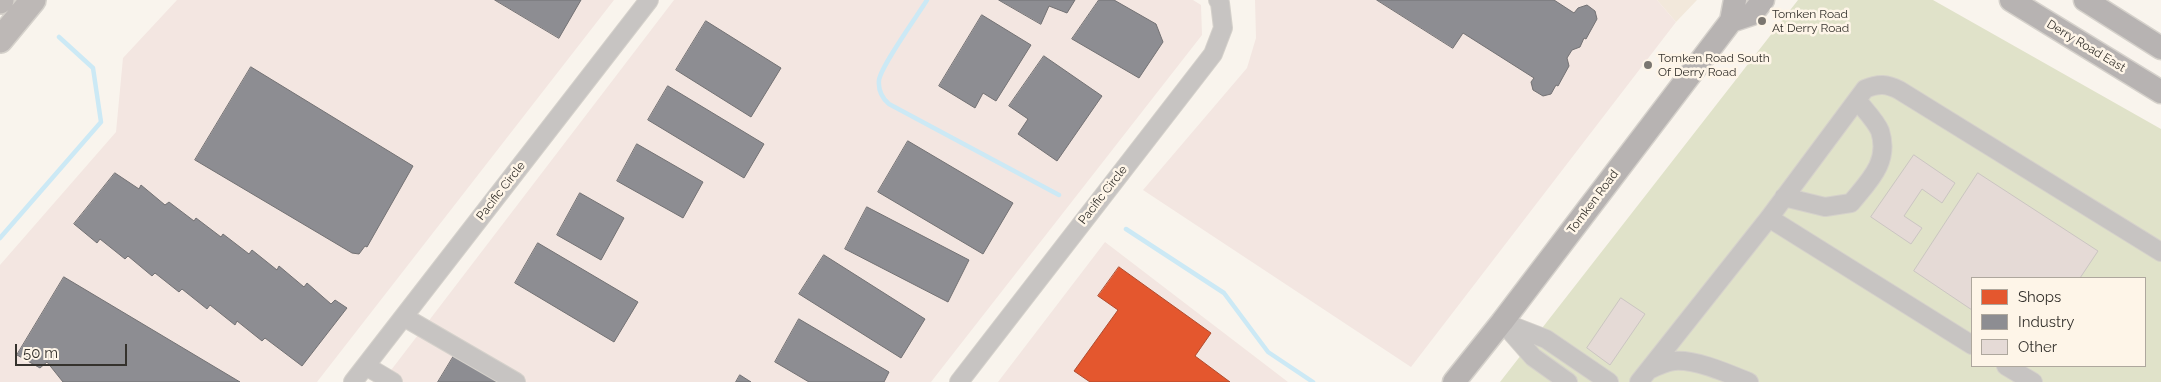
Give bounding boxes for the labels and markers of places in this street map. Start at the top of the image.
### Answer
place label: Tomken Road At Derry Road [1772,7,1849,35]
marker: Tomken Road At Derry Road [1756,15,1768,27]
place label: Tomken Road South Of Derry Road [1658,51,1770,79]
marker: Tomken Road South Of Derry Road [1642,59,1654,71]

